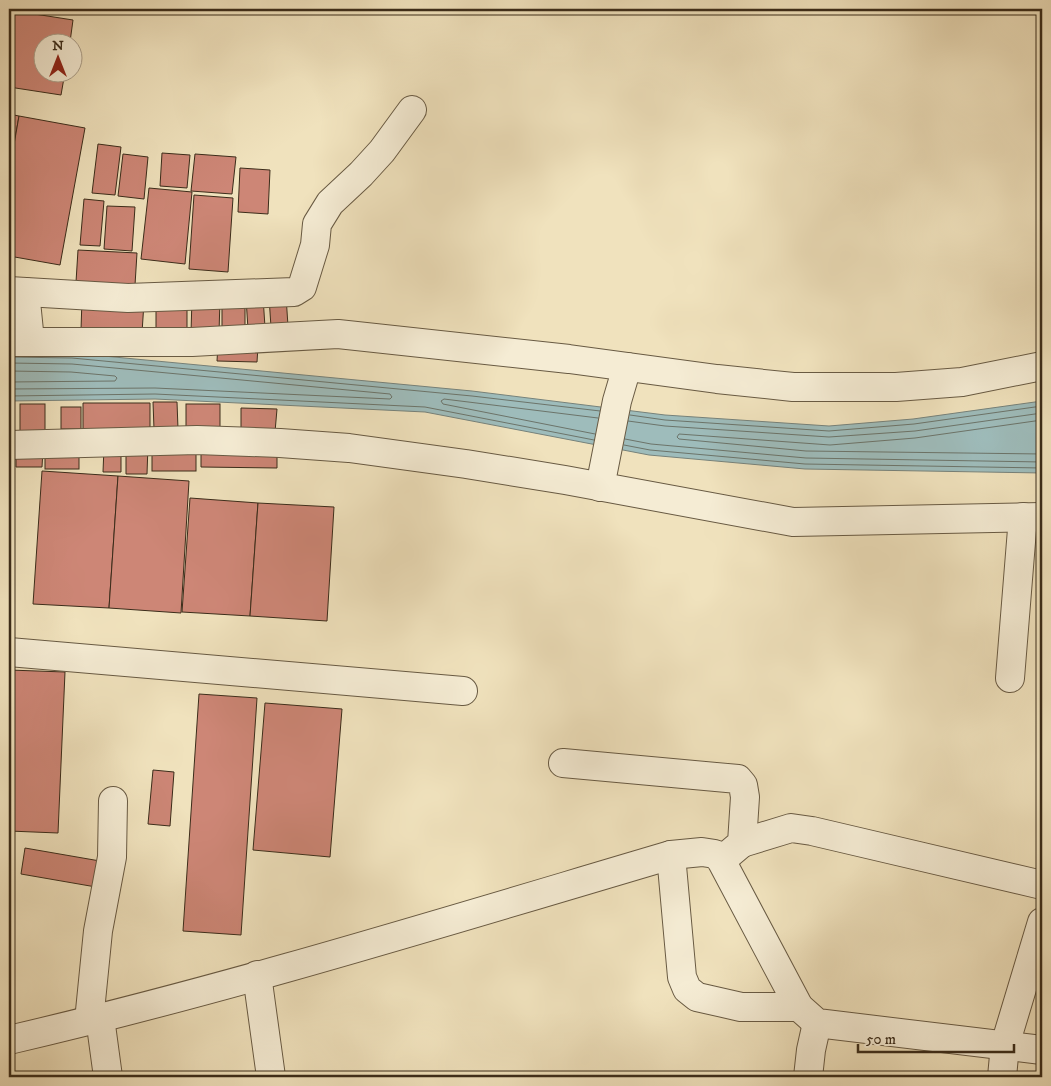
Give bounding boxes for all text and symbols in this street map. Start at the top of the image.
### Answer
north arrow [32,32,82,82]
text: N [52,37,64,55]
scale bar [858,1021,1015,1053]
text: 50 m [866,1030,896,1049]

